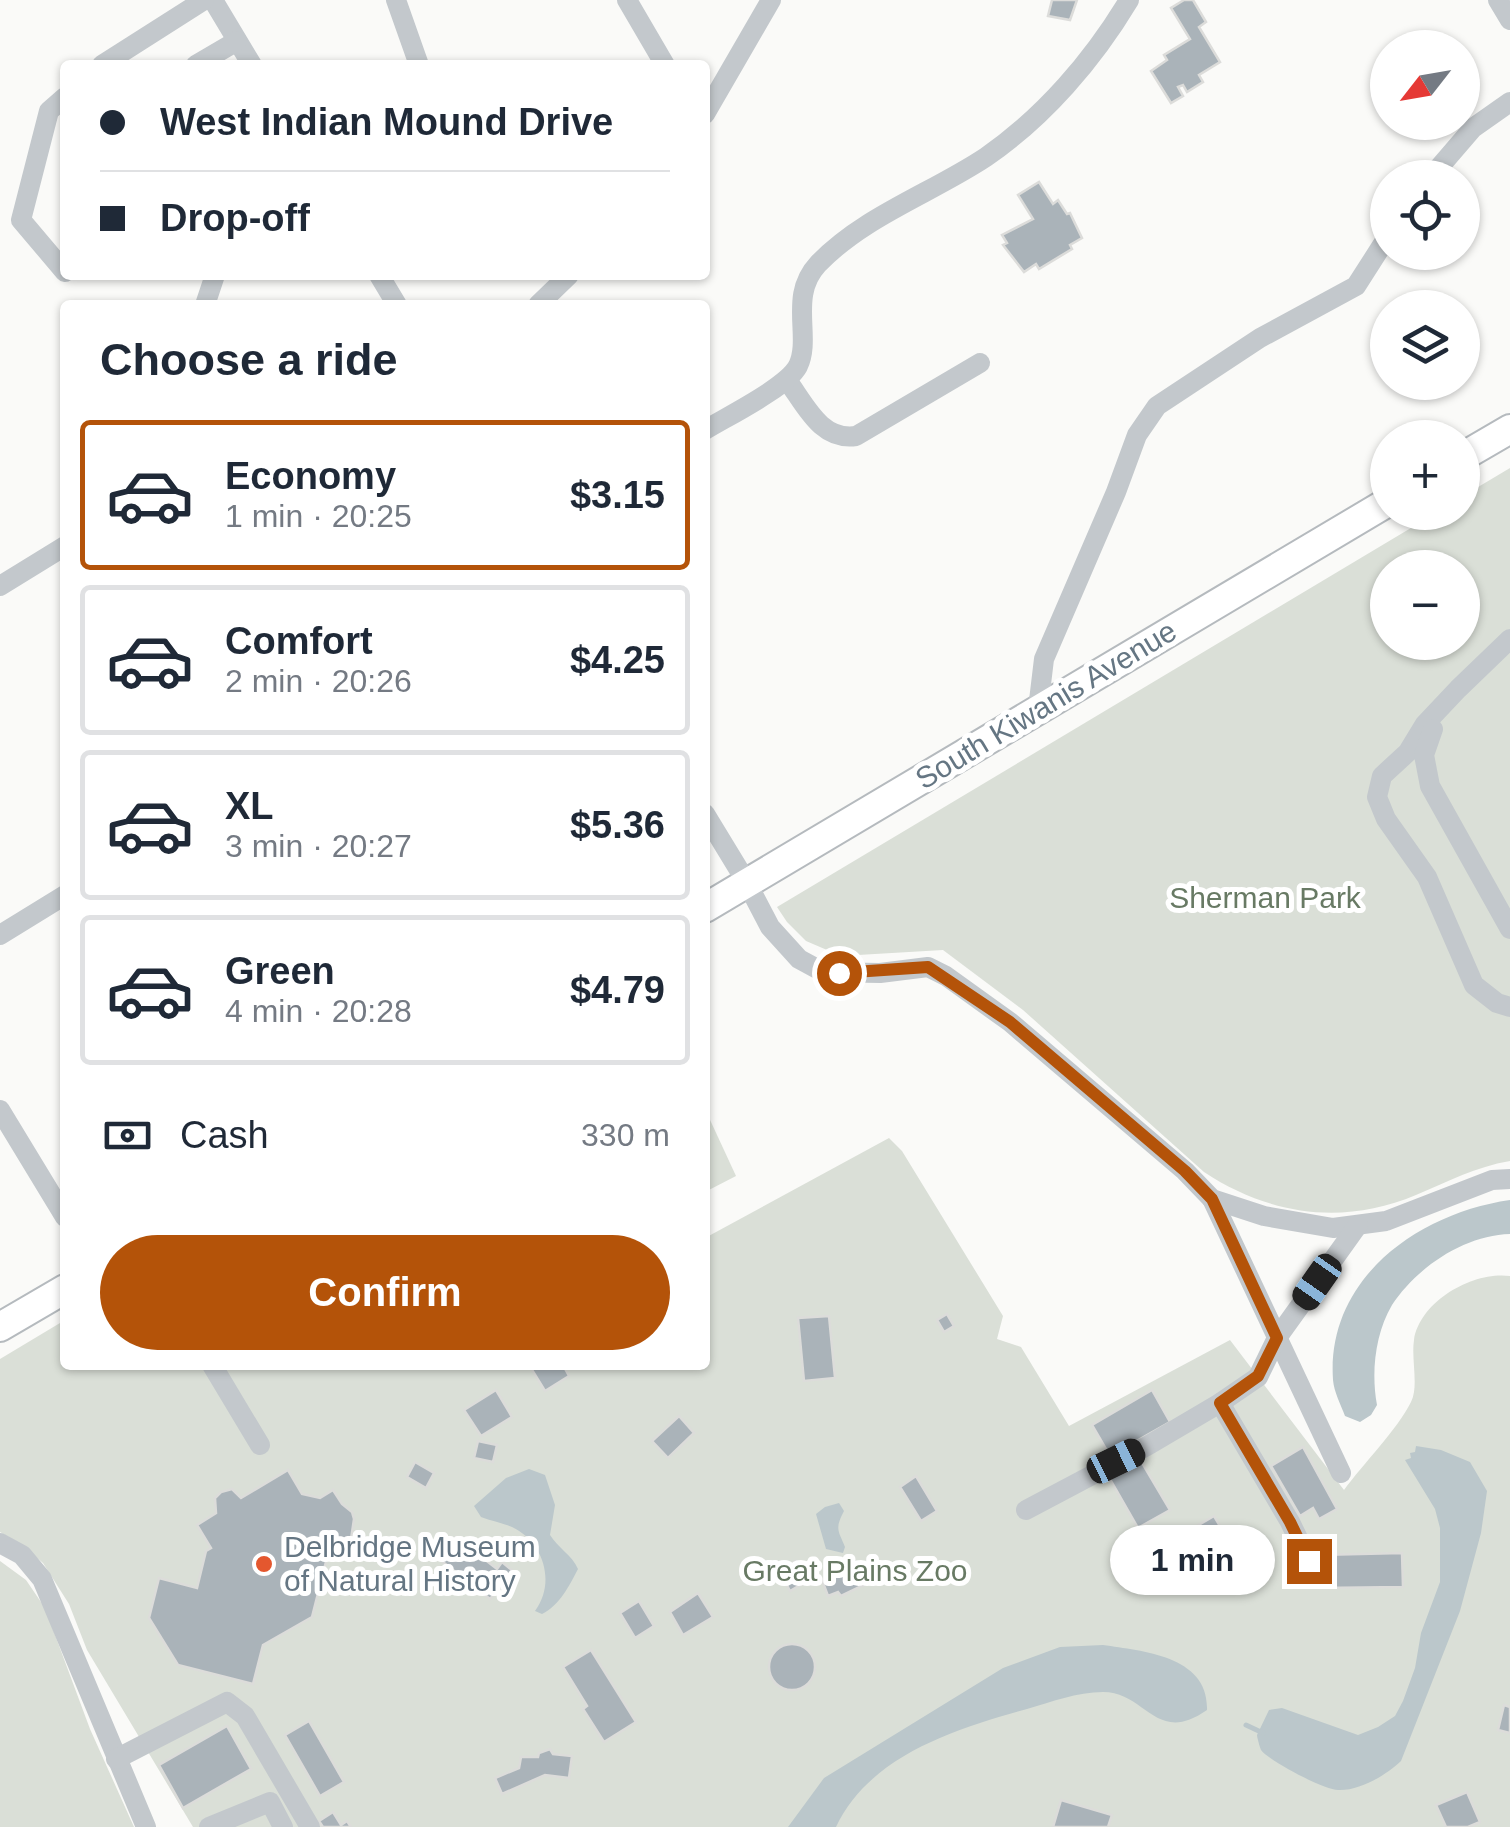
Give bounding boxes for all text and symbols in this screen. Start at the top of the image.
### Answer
north arrow [1370,30,1480,140]
map controls [1370,30,1480,660]
text: West Indian Mound Drive [160,101,613,143]
button: locate [1370,160,1480,270]
text: Drop-off [160,197,310,239]
button: layers [1370,290,1480,400]
text: Choose a ride [100,334,398,385]
button: + [1370,420,1480,530]
icon: car [105,450,195,540]
text: Economy [225,455,396,497]
text: $3.15 [570,474,665,516]
text: 1 min · 20:25 [225,498,412,534]
button: − [1370,550,1480,660]
street label: South Kiwanis Avenue [910,614,1182,795]
icon: car [105,615,195,705]
text: Comfort [225,620,373,662]
text: $4.25 [570,639,665,681]
text: 2 min · 20:26 [225,663,412,699]
icon: car [105,780,195,870]
text: XL [225,785,274,827]
text: $5.36 [570,804,665,846]
text: 3 min · 20:27 [225,828,412,864]
park label: Sherman Park [1169,881,1362,914]
icon: car [105,945,195,1035]
text: Green [225,950,335,992]
route start [817,951,862,996]
text: $4.79 [570,969,665,1011]
text: 4 min · 20:28 [225,993,412,1029]
icon: cash [100,1108,155,1163]
text: Cash [180,1114,269,1156]
text: 330 m [581,1117,670,1153]
button: Confirm [100,1235,670,1350]
car [1288,1249,1346,1315]
car [1082,1434,1150,1488]
callout: 1 min [1109,1526,1274,1596]
place label: Delbridge Museum of Natural History [284,1530,536,1597]
route end [1287,1539,1332,1584]
text: 1 min [1151,1542,1234,1578]
marker: Delbridge Museum of Natural History [253,1553,275,1575]
park label: Great Plains Zoo [742,1554,968,1587]

